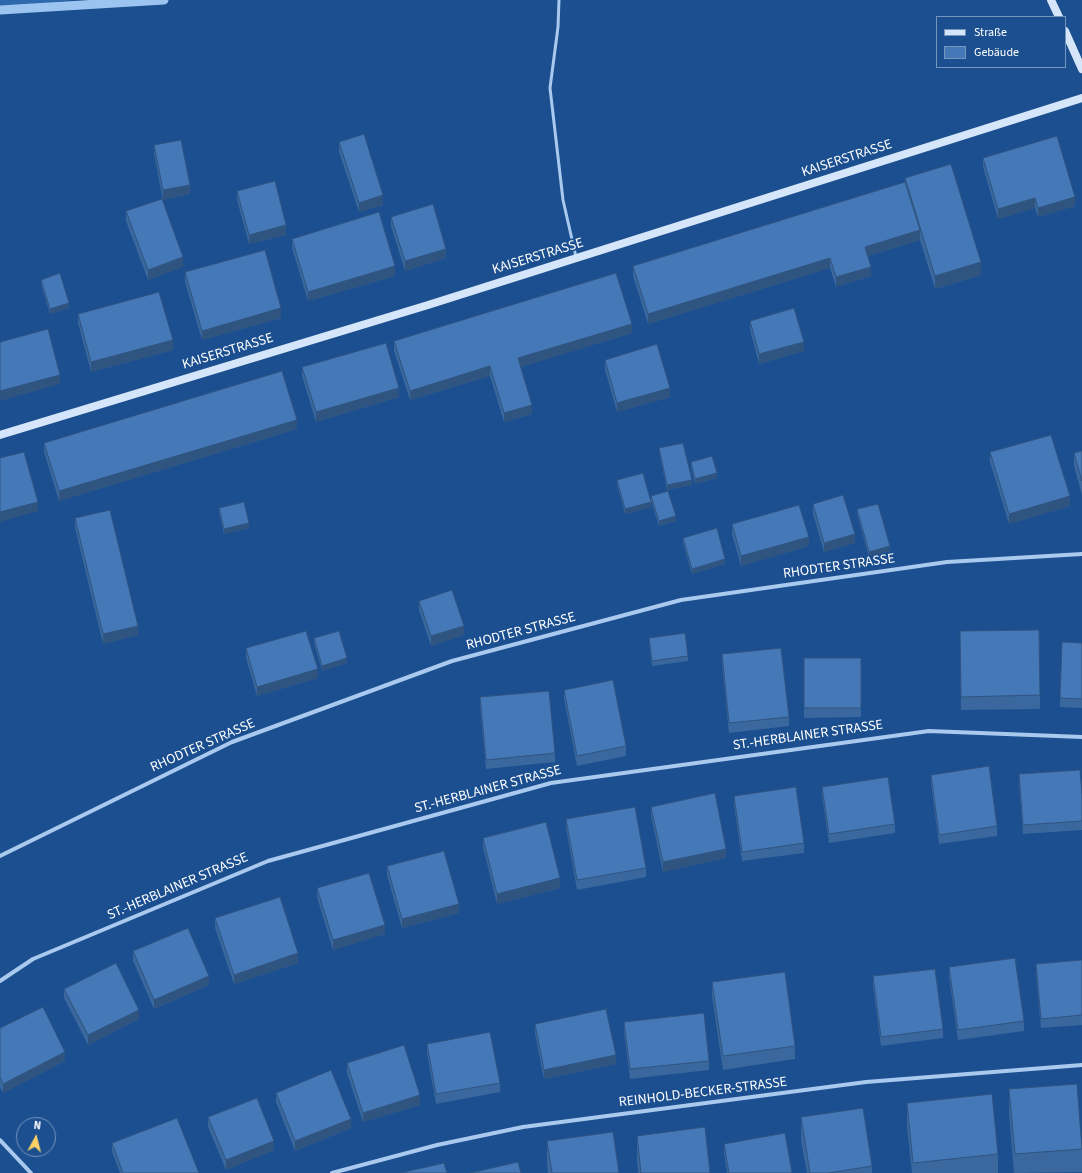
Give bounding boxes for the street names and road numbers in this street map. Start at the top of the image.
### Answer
street label: KAISERSTRASSE [800,136,894,182]
street label: KAISERSTRASSE [490,235,586,279]
street label: KAISERSTRASSE [180,330,276,374]
street label: RHODTER STRASSE [782,551,896,583]
street label: RHODTER STRASSE [464,609,578,655]
street label: RHODTER STRASSE [148,715,258,777]
street label: ST.-HERBLAINER STRASSE [732,717,884,755]
street label: ST.-HERBLAINER STRASSE [413,762,563,818]
street label: ST.-HERBLAINER STRASSE [105,850,251,924]
street label: REINHOLD-BECKER-STRASSE [618,1074,788,1112]

